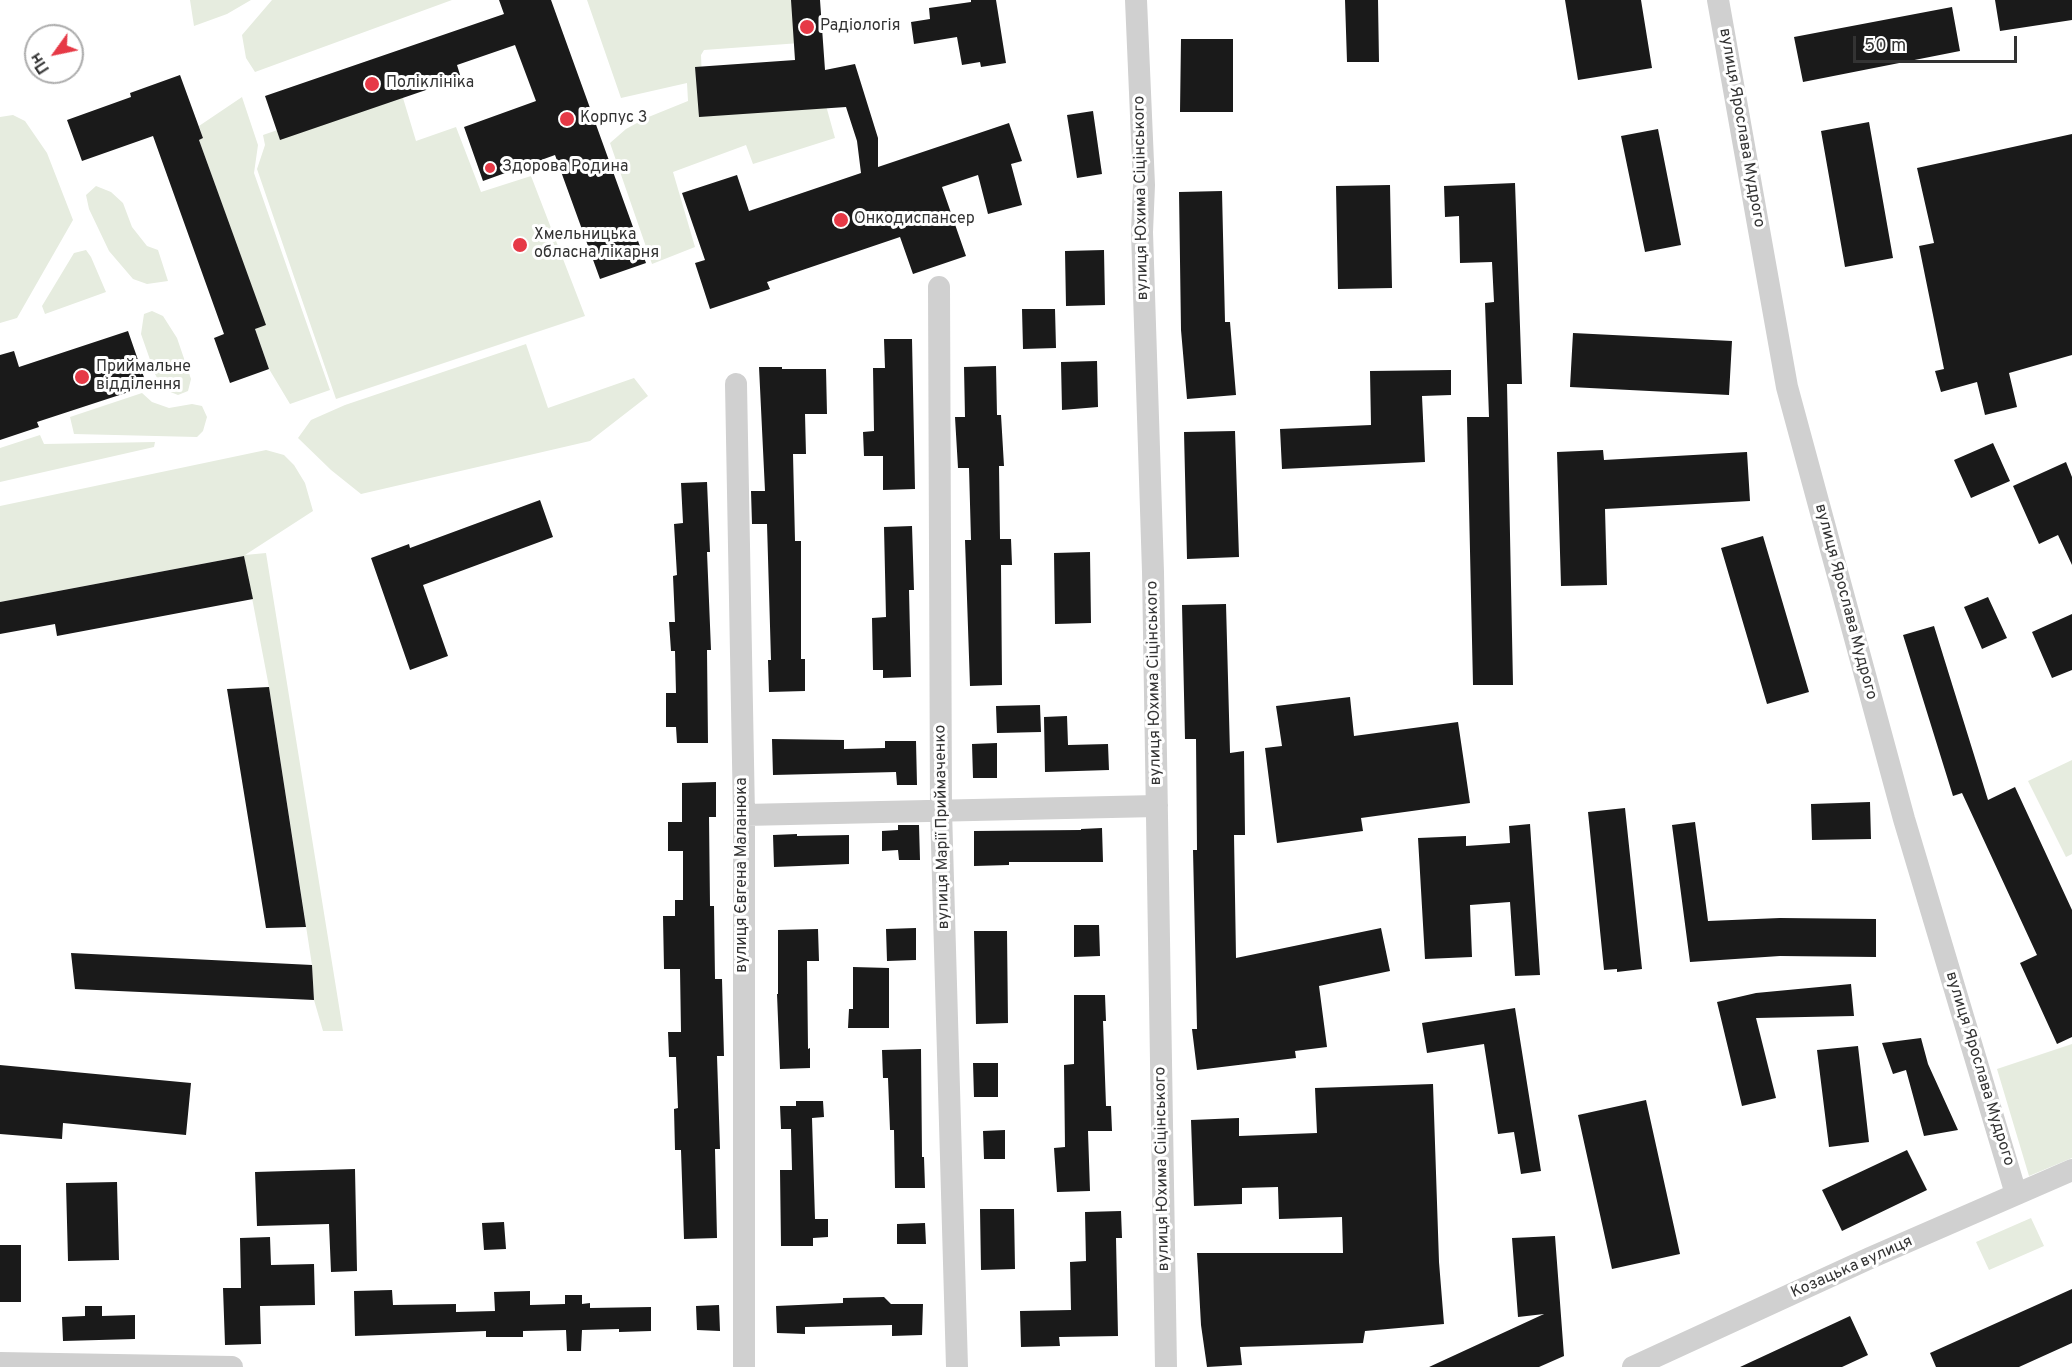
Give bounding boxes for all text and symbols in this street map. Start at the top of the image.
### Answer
place label: Радіологія [820,17,900,37]
marker: Радіологія [798,18,816,36]
north arrow [24,24,84,84]
scale bar [1856,24,2020,62]
street label: вулиця Ярослава Мудрого [1714,27,1768,229]
text: 50 m [1864,35,1906,58]
text: Пн [26,48,55,77]
place label: Поліклініка [386,74,474,94]
marker: Поліклініка [363,75,381,93]
street label: вулиця Юхима Сіцінського [1131,96,1153,300]
place label: Корпус 3 [580,109,647,129]
marker: Корпус 3 [558,110,576,128]
place label: Здорова Родина [502,158,628,178]
marker: Здорова Родина [483,161,497,175]
place label: Онкодиспансер [854,210,975,230]
marker: Онкодиспансер [832,211,850,229]
place label: Хмельницька обласна лікарня [534,226,659,264]
marker: Хмельницька обласна лікарня [511,236,529,254]
place label: Приймальне відділення [96,358,191,396]
marker: Приймальне відділення [73,368,91,386]
street label: вулиця Ярослава Мудрого [1810,502,1880,702]
street label: вулиця Юхима Сіцінського [1144,581,1166,785]
street label: вулиця Марії Приймаченко [932,725,954,929]
street label: вулиця Євгена Маланюка [733,777,753,973]
street label: вулиця Ярослава Мудрого [1940,970,2018,1168]
street label: вулиця Юхима Сіцінського [1152,1067,1174,1271]
street label: Козацька вулиця [1788,1233,1916,1303]

